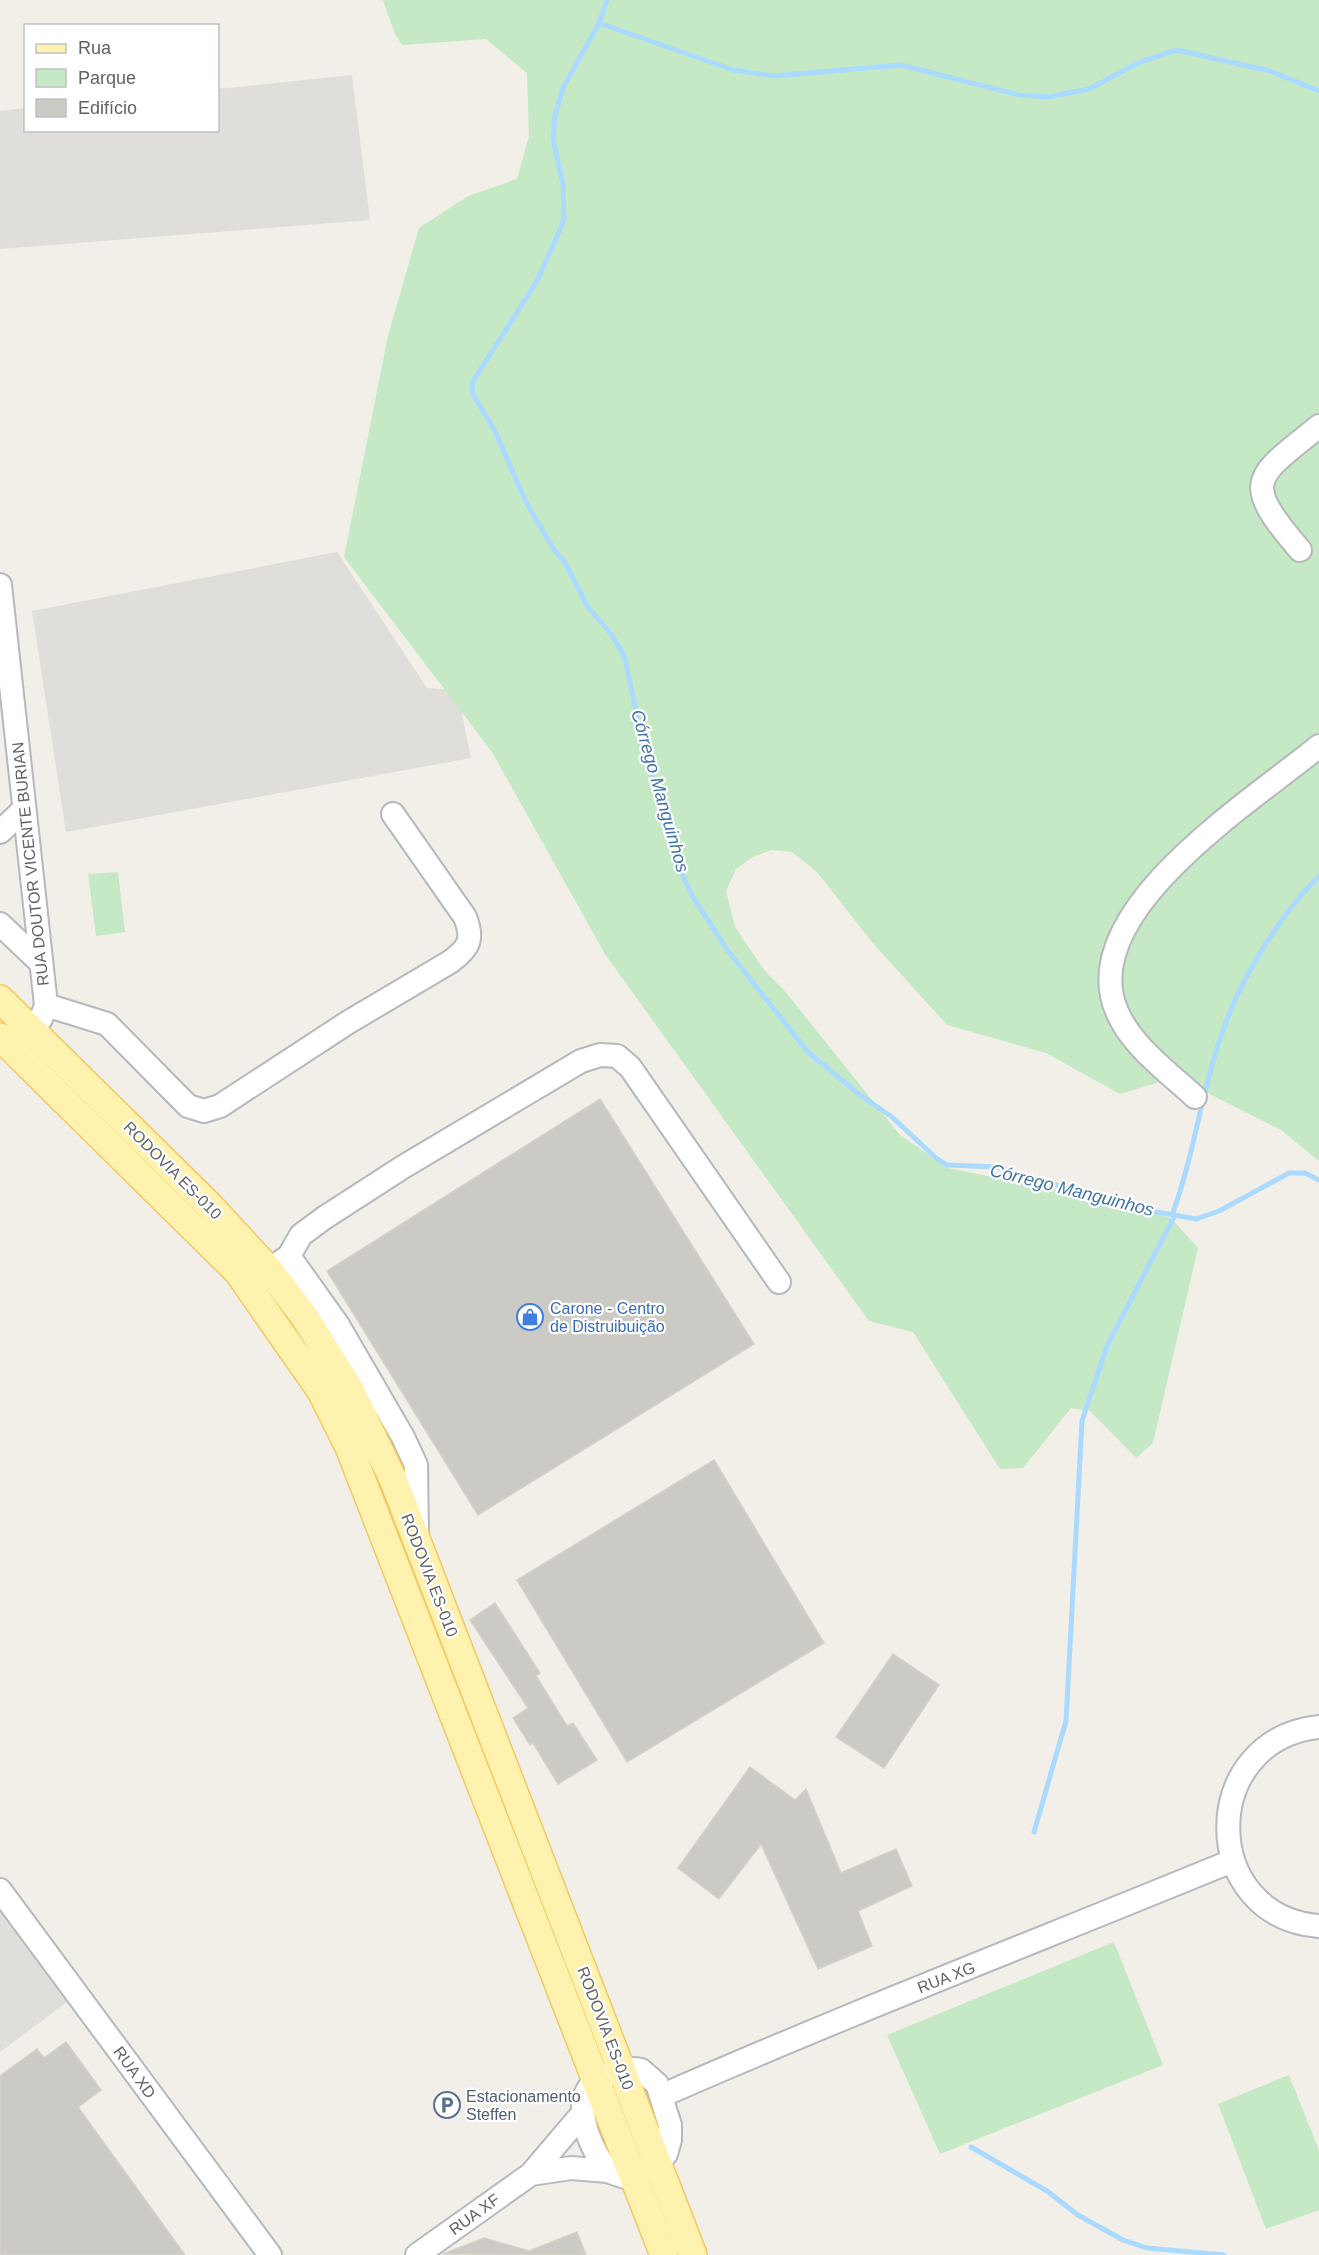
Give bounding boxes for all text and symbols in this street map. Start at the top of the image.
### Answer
legend [24,24,219,132]
text: Rua [78,38,112,58]
text: Parque [78,68,136,88]
text: Edifício [78,98,137,118]
water label: Córrego Manguinhos [627,707,693,875]
street label: RUA DOUTOR VICENTE BURIAN [9,741,52,987]
street label: RODOVIA ES-010 [120,1118,225,1223]
water label: Córrego Manguinhos [988,1160,1156,1220]
place label: Carone - Centro de Distruibuição [550,1300,665,1335]
shop icon: Carone - Centro de Distruibuição [515,1302,545,1332]
street label: RODOVIA ES-010 [398,1511,461,1639]
street label: RUA XG [915,1959,977,1996]
street label: RODOVIA ES-010 [574,1964,637,2092]
street label: RUA XD [110,2043,159,2101]
place label: Estacionamento Steffen [466,2088,581,2123]
parking icon: Estacionamento Steffen [432,2090,462,2120]
street label: RUA XF [446,2190,503,2238]

